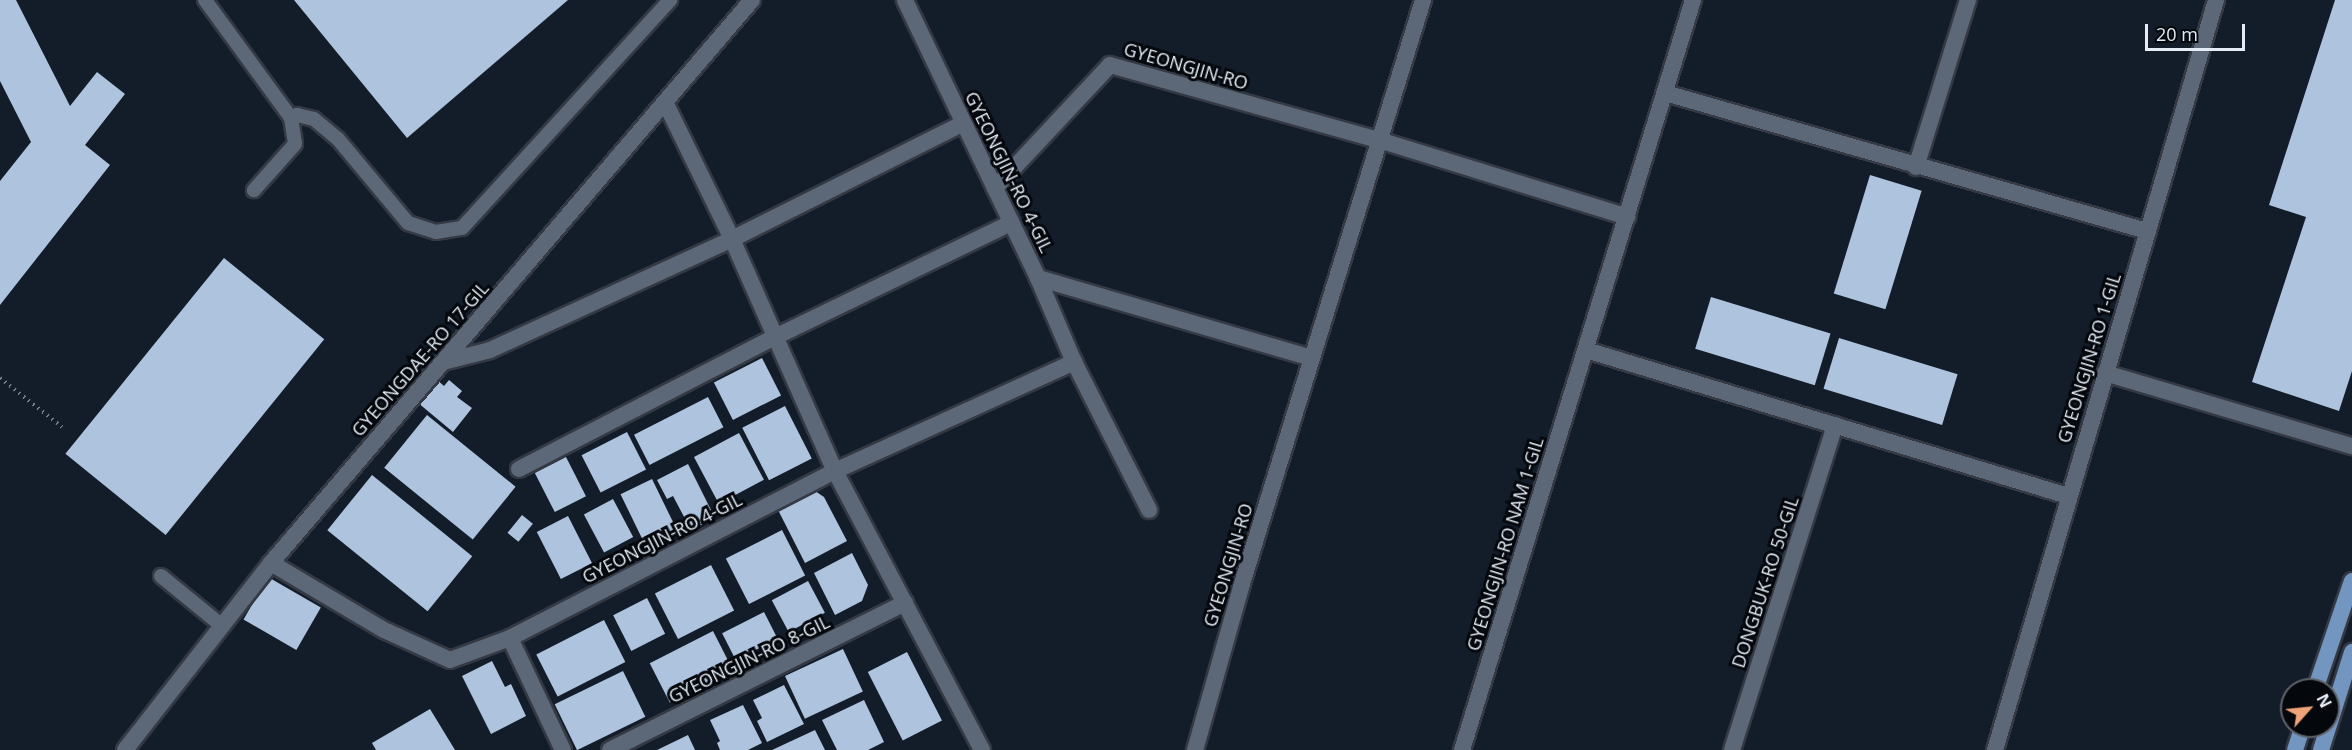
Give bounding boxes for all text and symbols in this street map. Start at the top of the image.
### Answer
scale bar [2148,12,2248,50]
text: 20 m [2156,22,2198,46]
street label: GYEONGJIN-RO [1121,38,1251,94]
street label: GYEONGJIN-RO 4-GIL [961,88,1057,256]
street label: GYEONGJIN-RO 1-GIL [2053,271,2125,445]
street label: GYEONGDAE-RO 17-GIL [347,277,493,441]
street label: GYEONGJIN-RO NAM 1-GIL [1462,435,1548,653]
street label: GYEONGJIN-RO 4-GIL [579,488,745,588]
street label: DONGBUK-RO 50-GIL [1727,494,1803,670]
street label: GYEONGJIN-RO [1199,501,1257,629]
street label: GYEONGJIN-RO 8-GIL [665,611,833,707]
north arrow [2280,678,2340,738]
text: N [2311,690,2337,712]

